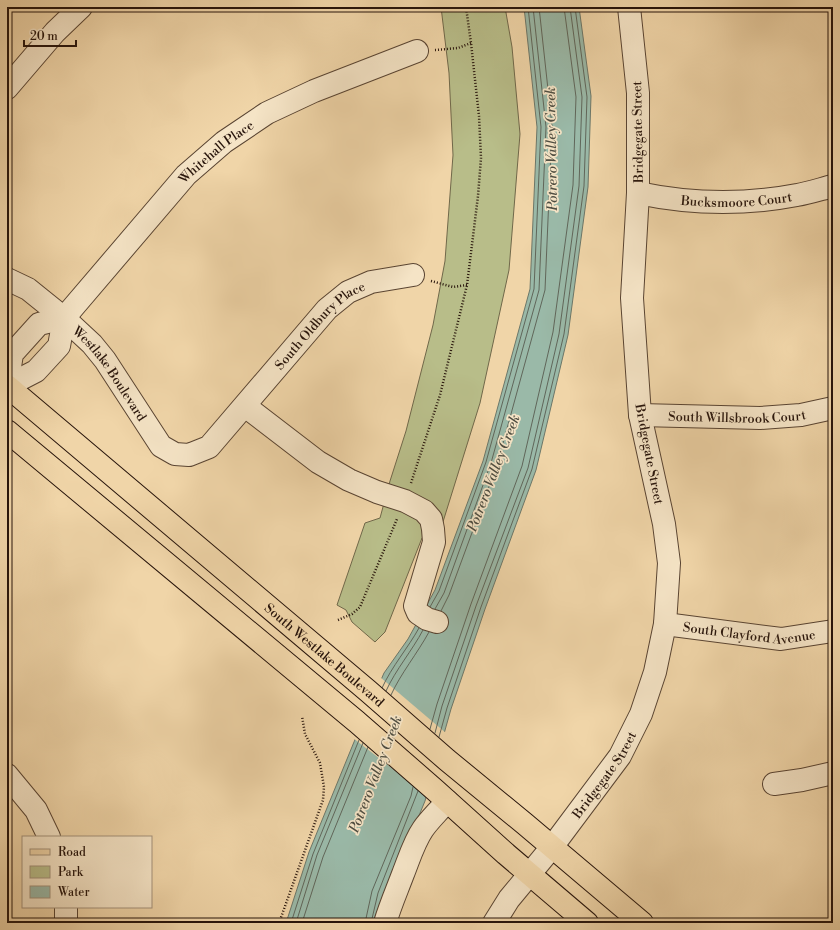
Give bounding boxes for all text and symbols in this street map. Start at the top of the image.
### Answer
scale bar [24,22,76,48]
text: 20 m [30,29,58,44]
street label: Bridgegate Street [629,80,647,184]
water label: Potrero Valley Creek [542,87,562,212]
street label: Whitehall Place [175,117,257,188]
street label: Bucksmoore Court [679,189,794,211]
street label: South Oldbury Place [272,278,368,373]
street label: Westlake Boulevard [68,323,150,425]
street label: Bridgegate Street [631,402,667,506]
street label: South Willsbrook Court [668,407,808,427]
water label: Potrero Valley Creek [463,412,525,535]
street label: South Westlake Boulevard [261,600,388,711]
street label: South Clayford Avenue [682,619,817,648]
water label: Potrero Valley Creek [345,713,407,836]
street label: Bridgegate Street [569,729,640,823]
legend [22,836,152,908]
text: Road [58,845,86,860]
text: Park [58,865,84,880]
text: Water [57,885,90,900]

